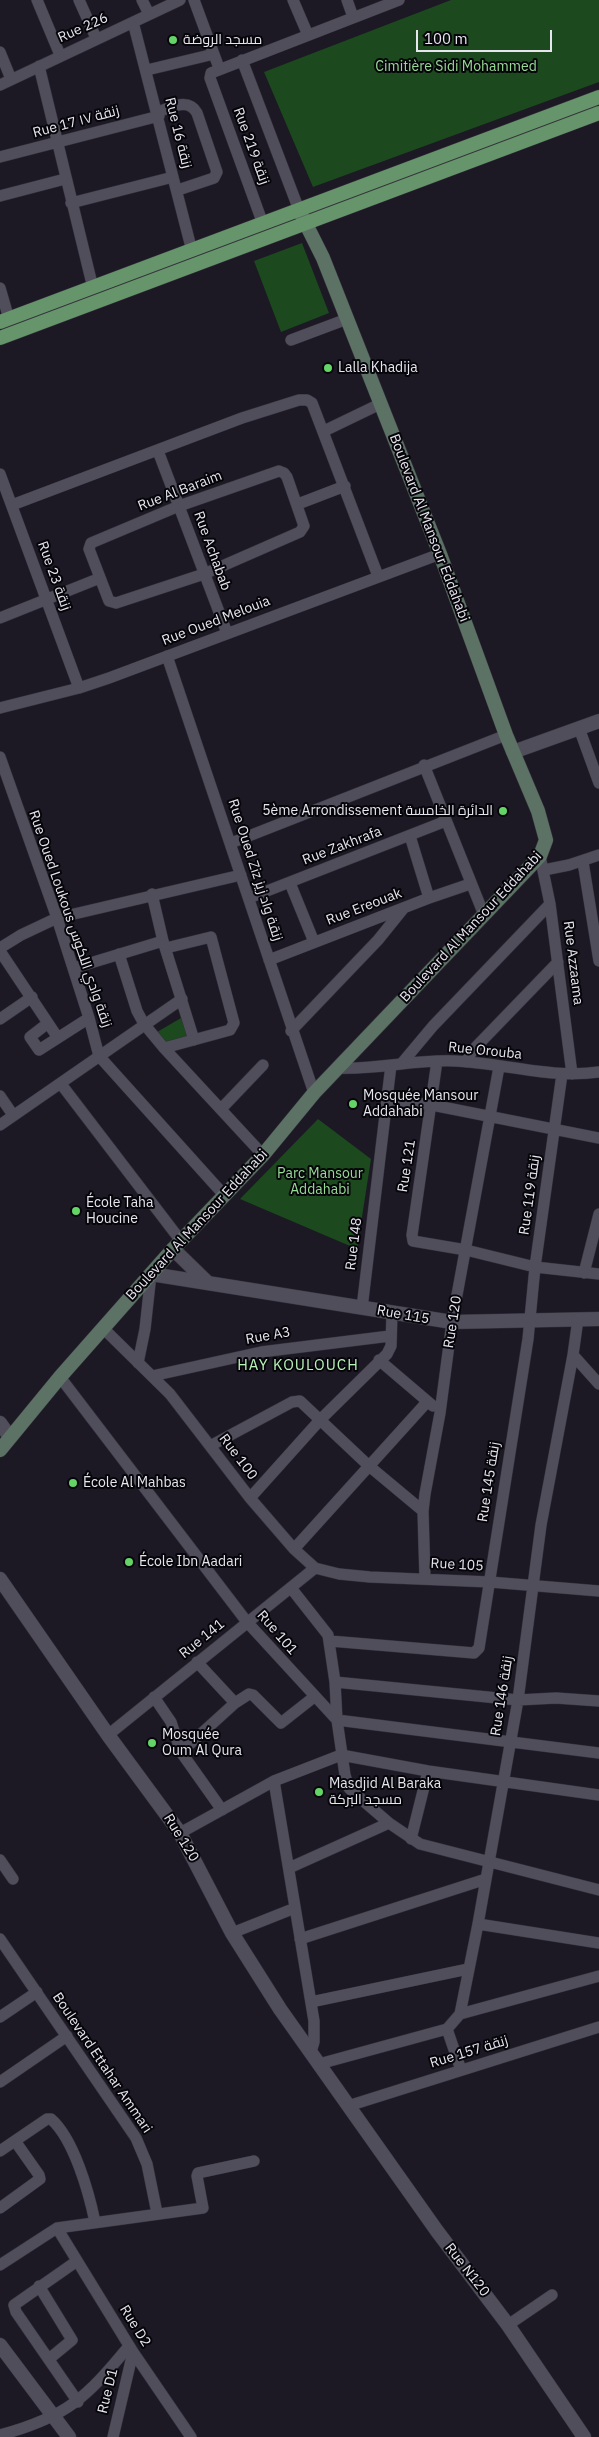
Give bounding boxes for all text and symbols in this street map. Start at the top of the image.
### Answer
street label: Rue 226 [55,10,111,46]
scale bar [419,20,555,52]
text: 100 m [424,29,468,48]
place label: مسجد الروضة [183,32,262,48]
marker: مسجد الروضة [167,34,179,46]
park label: Cimitière Sidi Mohammed [375,59,537,75]
street label: Rue 16 زنقة [161,96,195,170]
street label: Rue 17 زنقة ١٧ [31,102,121,142]
street label: Rue 219 زنقة [229,105,273,187]
place label: Lalla Khadija [338,360,418,376]
marker: Lalla Khadija [322,362,334,374]
street label: Boulevard Al Mansour Eddahabi [385,432,473,624]
street label: Rue Al Baraim [135,467,225,515]
street label: Rue Achabab [190,509,234,593]
street label: Rue 23 زنقة [34,539,74,613]
street label: Rue Oued Melouia [160,593,272,649]
street label: Rue Oued Ziz زنقة واد زيز [224,797,286,943]
place label: 5ème Arrondissement الدائرة الخامسة [262,803,493,819]
marker: 5ème Arrondissement الدائرة الخامسة [497,805,509,817]
street label: Rue Oued Loukous زنقة وادي اللكوس [25,808,115,1030]
street label: Rue Zakhrafa [300,823,384,869]
street label: Boulevard Al Mansour Eddahabi [397,848,545,1006]
street label: Rue Ereouak [324,885,404,929]
street label: Rue Azzaama [560,920,586,1006]
street label: Rue Orouba [447,1039,523,1063]
place label: Mosquée Mansour Addahabi [363,1088,478,1120]
marker: Mosquée Mansour Addahabi [347,1098,359,1110]
street label: Rue 121 [395,1138,419,1194]
street label: Boulevard Al Mansour Eddahabi [123,1146,271,1304]
street label: Rue 119 زنقة [516,1154,544,1236]
park label: Parc Mansour Addahabi [277,1166,363,1198]
place label: École Taha Houcine [86,1195,154,1228]
marker: École Taha Houcine [70,1205,82,1217]
street label: Rue 148 [342,1217,366,1271]
street label: Rue 120 [441,1294,465,1350]
street label: Rue 115 [375,1302,431,1328]
street label: Rue A3 [244,1324,292,1348]
district label: HAY KOULOUCH [236,1357,360,1375]
street label: Rue 100 [215,1431,261,1483]
street label: Rue 145 زنقة [474,1441,504,1523]
place label: École Al Mahbas [83,1475,186,1491]
marker: École Al Mahbas [67,1477,79,1489]
place label: École Ibn Aadari [139,1554,242,1570]
street label: Rue 105 [430,1555,484,1575]
marker: École Ibn Aadari [123,1556,135,1568]
street label: Rue 101 [253,1607,301,1659]
street label: Rue 141 [176,1616,228,1662]
street label: Rue 146 زنقة [487,1655,517,1737]
place label: Mosquée Oum Al Qura [162,1727,242,1760]
marker: Mosquée Oum Al Qura [146,1737,158,1749]
place label: Masdjid Al Baraka مسجد البركة [329,1776,441,1808]
marker: Masdjid Al Baraka مسجد البركة [313,1786,325,1798]
street label: Rue 120 [160,1811,202,1865]
street label: Boulevard Ettahar Ammari [49,1990,155,2136]
street label: Rue 157 زنقة [428,2032,510,2072]
street label: Rue N120 [441,2240,493,2300]
street label: Rue D2 [116,2302,154,2350]
street label: Rue D1 [94,2367,122,2415]

